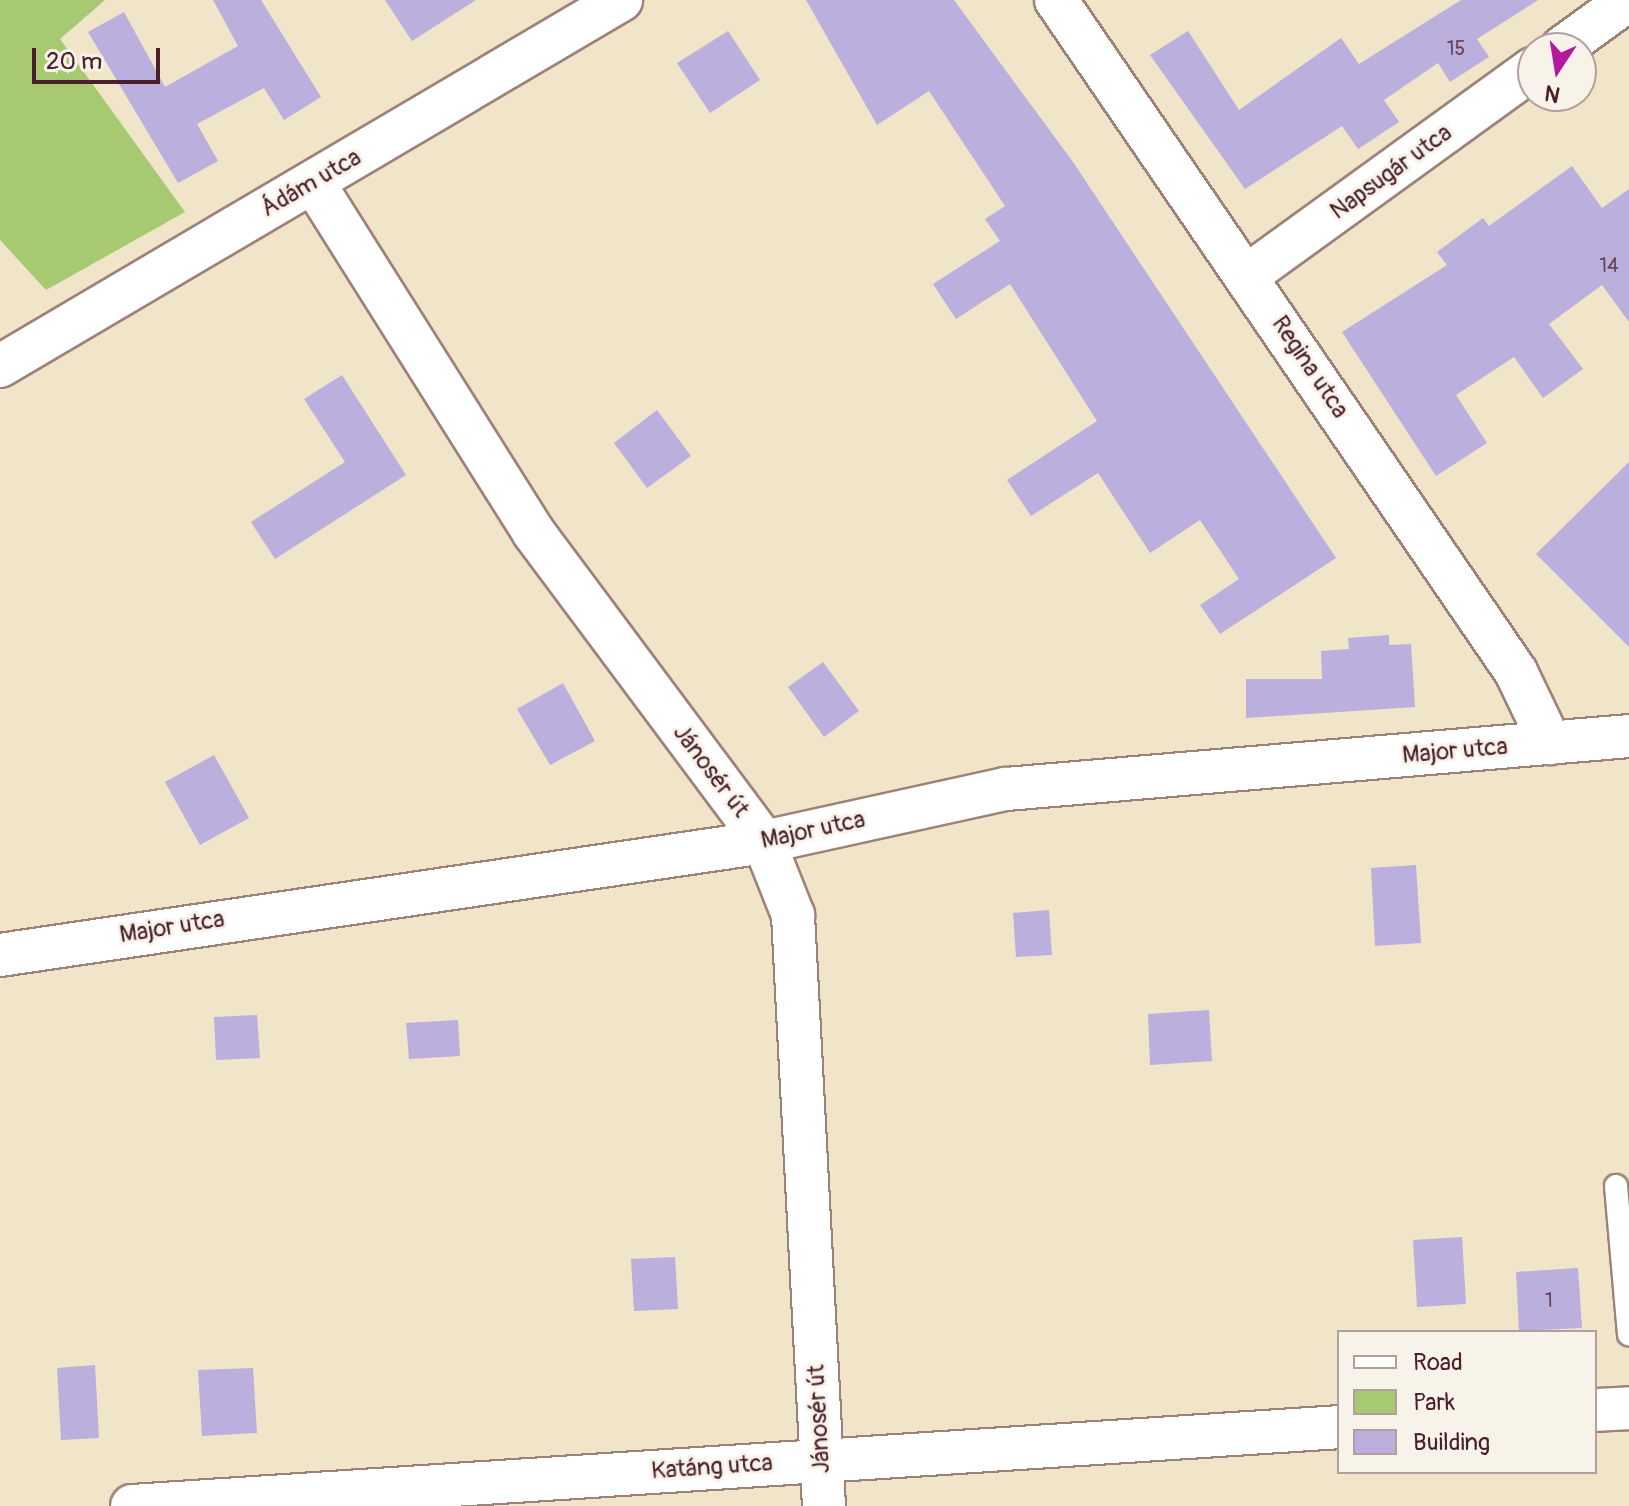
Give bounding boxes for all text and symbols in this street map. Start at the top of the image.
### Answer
scale bar [36,32,164,82]
north arrow [1517,32,1597,112]
house number: 15 [1447,36,1465,60]
text: 20 m [46,47,102,76]
text: N [1542,78,1563,109]
street label: Napsugár utca [1325,118,1457,226]
street label: Ádám utca [256,143,366,223]
house number: 14 [1599,253,1619,277]
street label: Regina utca [1265,310,1355,424]
street label: Jánosér út [667,719,755,823]
street label: Major utca [1401,732,1509,770]
street label: Major utca [758,805,868,855]
street label: Major utca [118,905,226,949]
house number: 1 [1545,1288,1553,1312]
legend [1337,1330,1597,1474]
text: Road [1413,1348,1463,1377]
street label: Jánosér út [802,1364,836,1474]
text: Park [1413,1388,1455,1417]
text: Building [1413,1428,1490,1457]
street label: Katáng utca [650,1448,774,1486]

